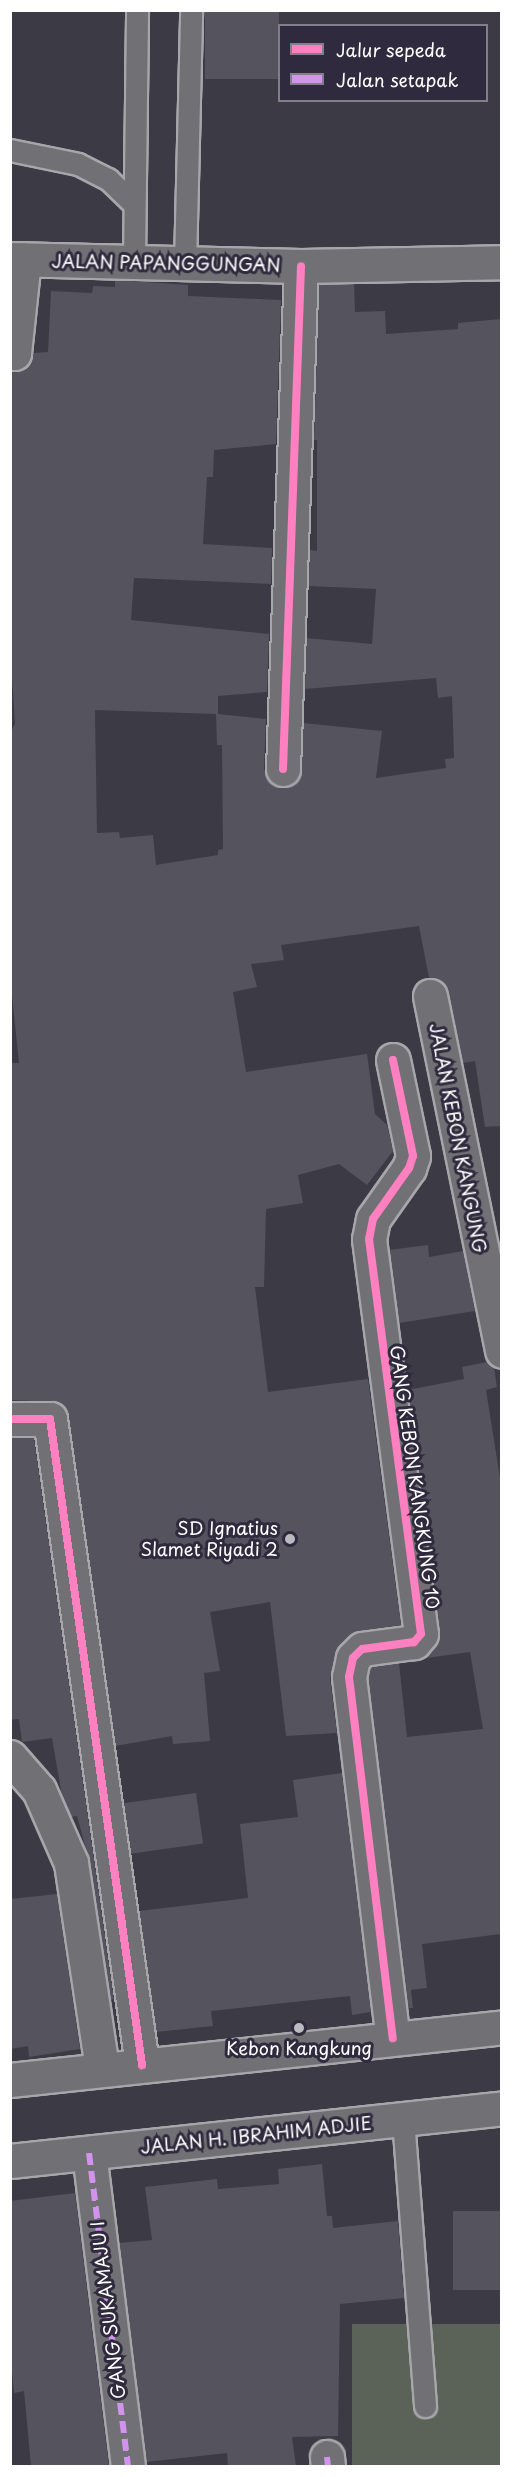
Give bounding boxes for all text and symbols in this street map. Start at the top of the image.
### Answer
legend [278,24,488,102]
text: Jalur sepeda [336,36,446,63]
text: Jalan setapak [336,66,458,93]
street label: JALAN PAPANGGUNGAN [51,250,281,276]
street label: JALAN KEBON KANGUNG [425,1021,491,1255]
street label: GANG KEBON KANGKUNG 10 [385,1341,445,1613]
place label: SD Ignatius Slamet Riyadi 2 [139,1518,278,1561]
marker: SD Ignatius Slamet Riyadi 2 [283,1532,297,1546]
marker: Kebon Kangkung [292,2021,306,2035]
place label: Kebon Kangkung [226,2037,372,2059]
street label: JALAN H. IBRAHIM ADJIE [139,2112,373,2158]
street label: GANG SUKAMAJU I [86,2218,130,2402]

